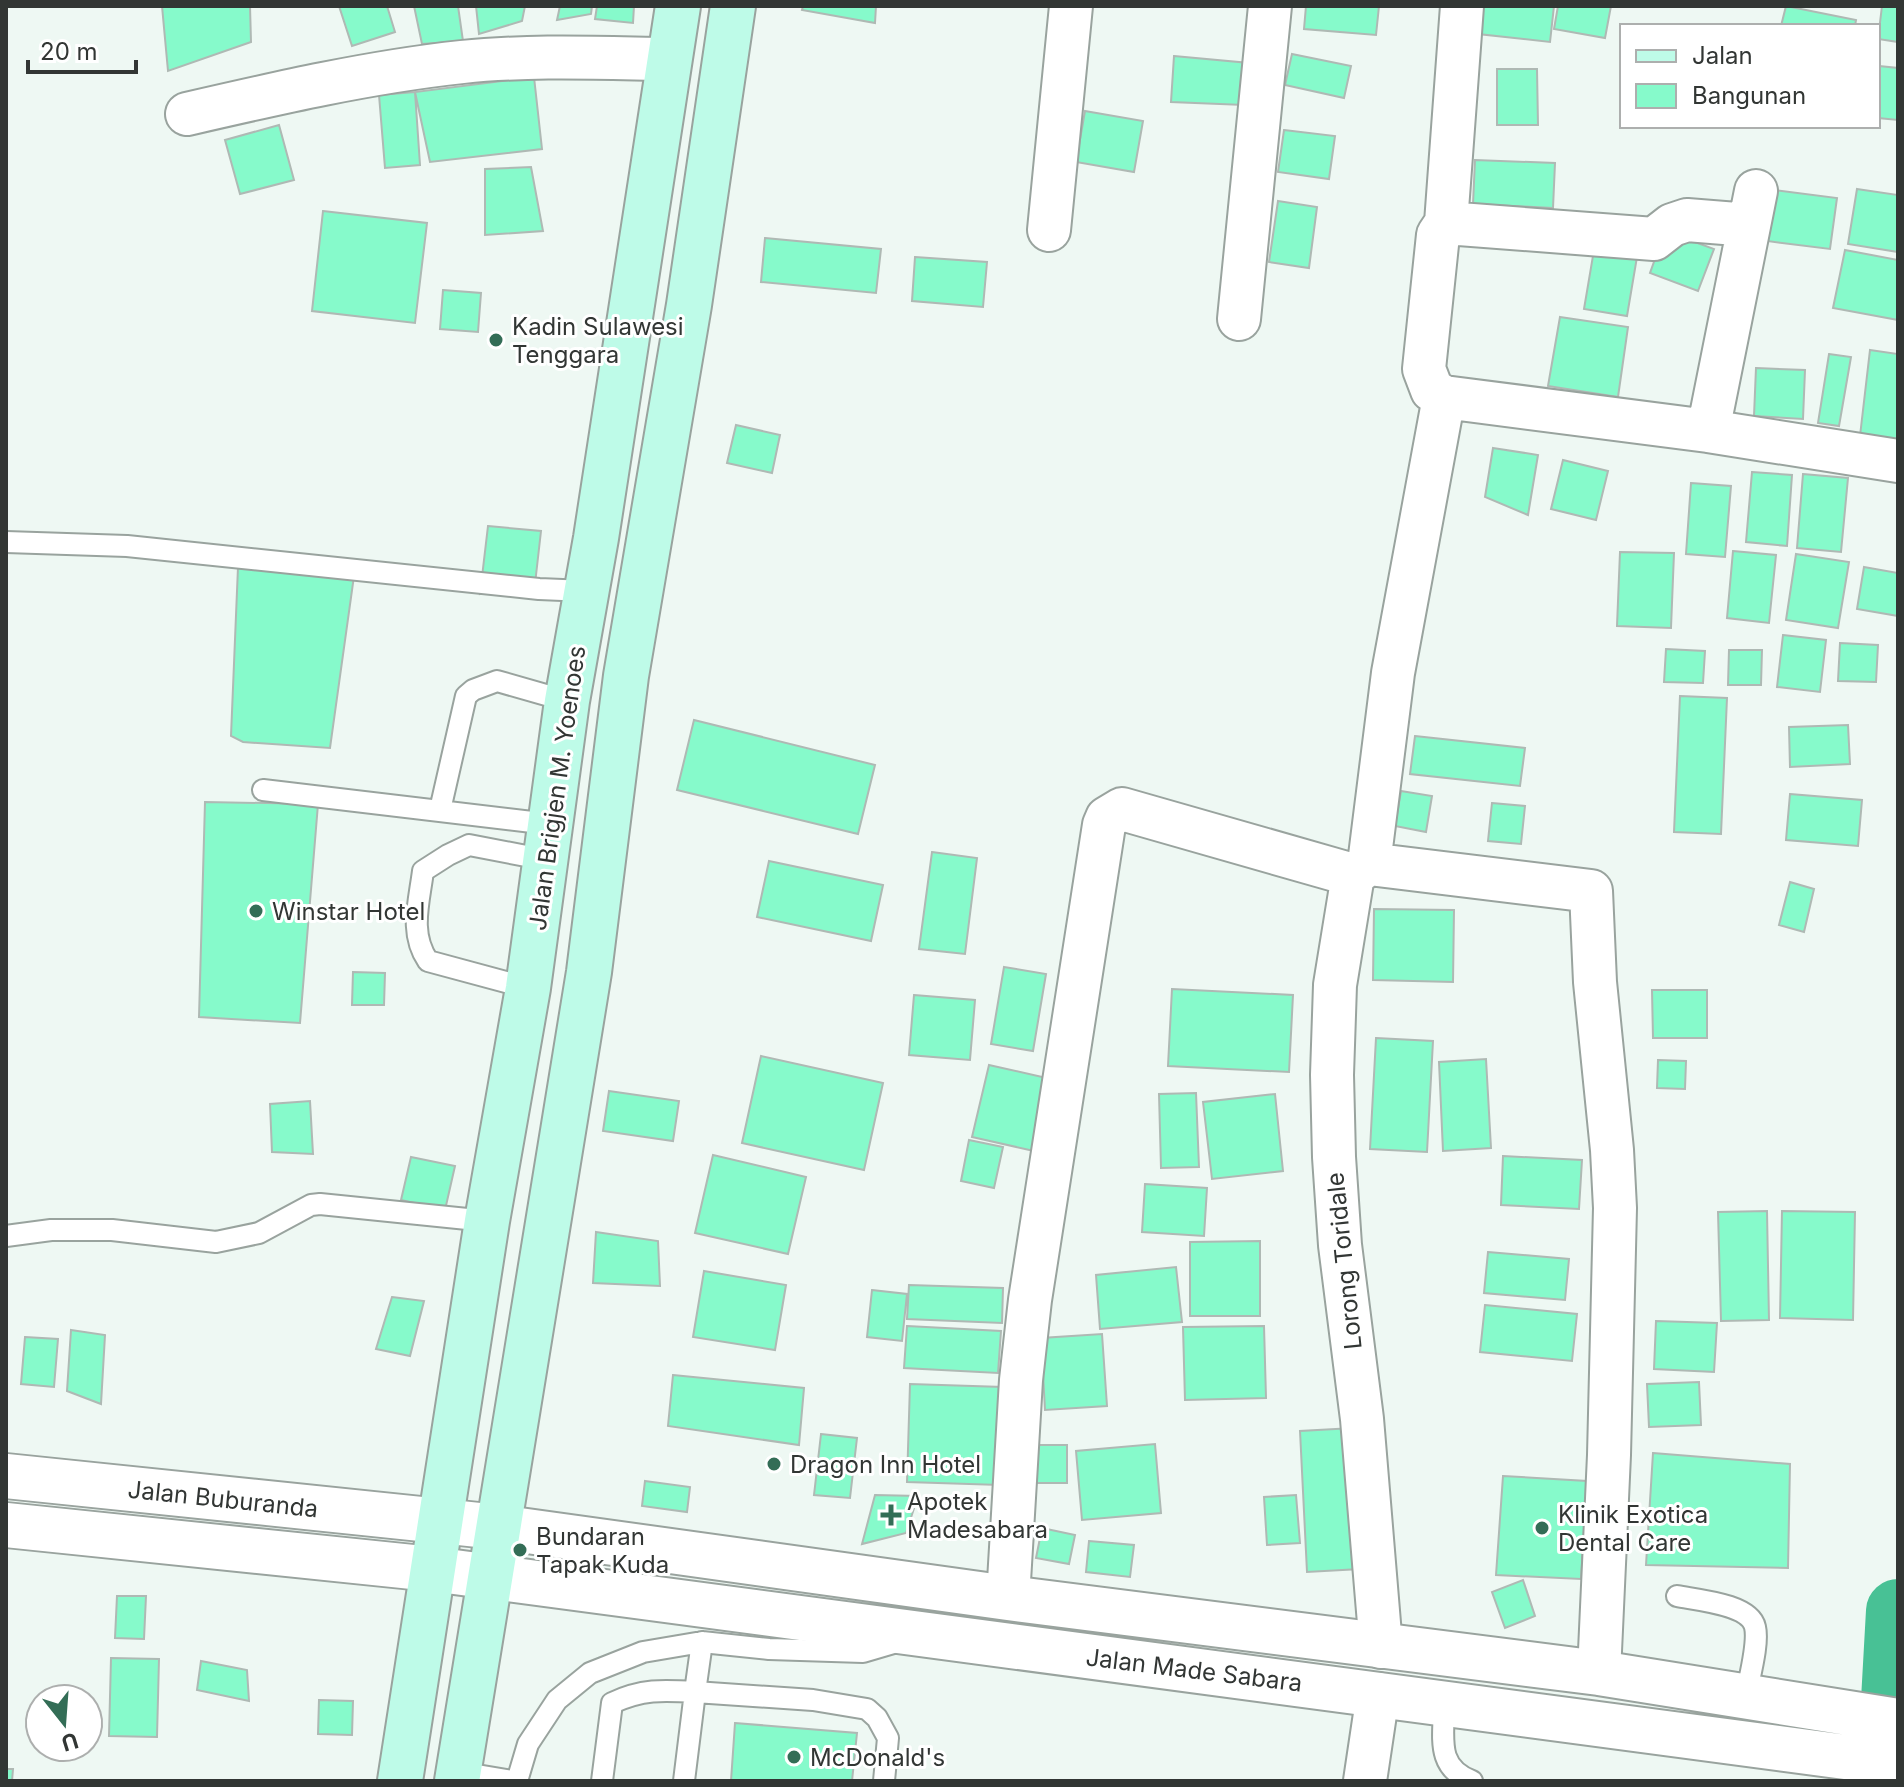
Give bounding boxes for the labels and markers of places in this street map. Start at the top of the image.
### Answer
place label: Kadin Sulawesi Tenggara [512,312,684,369]
marker: Kadin Sulawesi Tenggara [487,331,505,349]
place label: Winstar Hotel [272,897,425,926]
marker: Winstar Hotel [247,902,265,920]
place label: Dragon Inn Hotel [790,1450,981,1479]
marker: Dragon Inn Hotel [765,1455,783,1473]
place label: Apotek Madesabara [907,1487,1048,1544]
place label: Klinik Exotica Dental Care [1558,1500,1708,1557]
marker: Apotek Madesabara [882,1506,900,1524]
marker: Klinik Exotica Dental Care [1533,1519,1551,1537]
place label: Bundaran Tapak Kuda [536,1522,669,1579]
marker: Bundaran Tapak Kuda [511,1541,529,1559]
place label: McDonald's [810,1743,945,1772]
marker: McDonald's [785,1748,803,1766]

